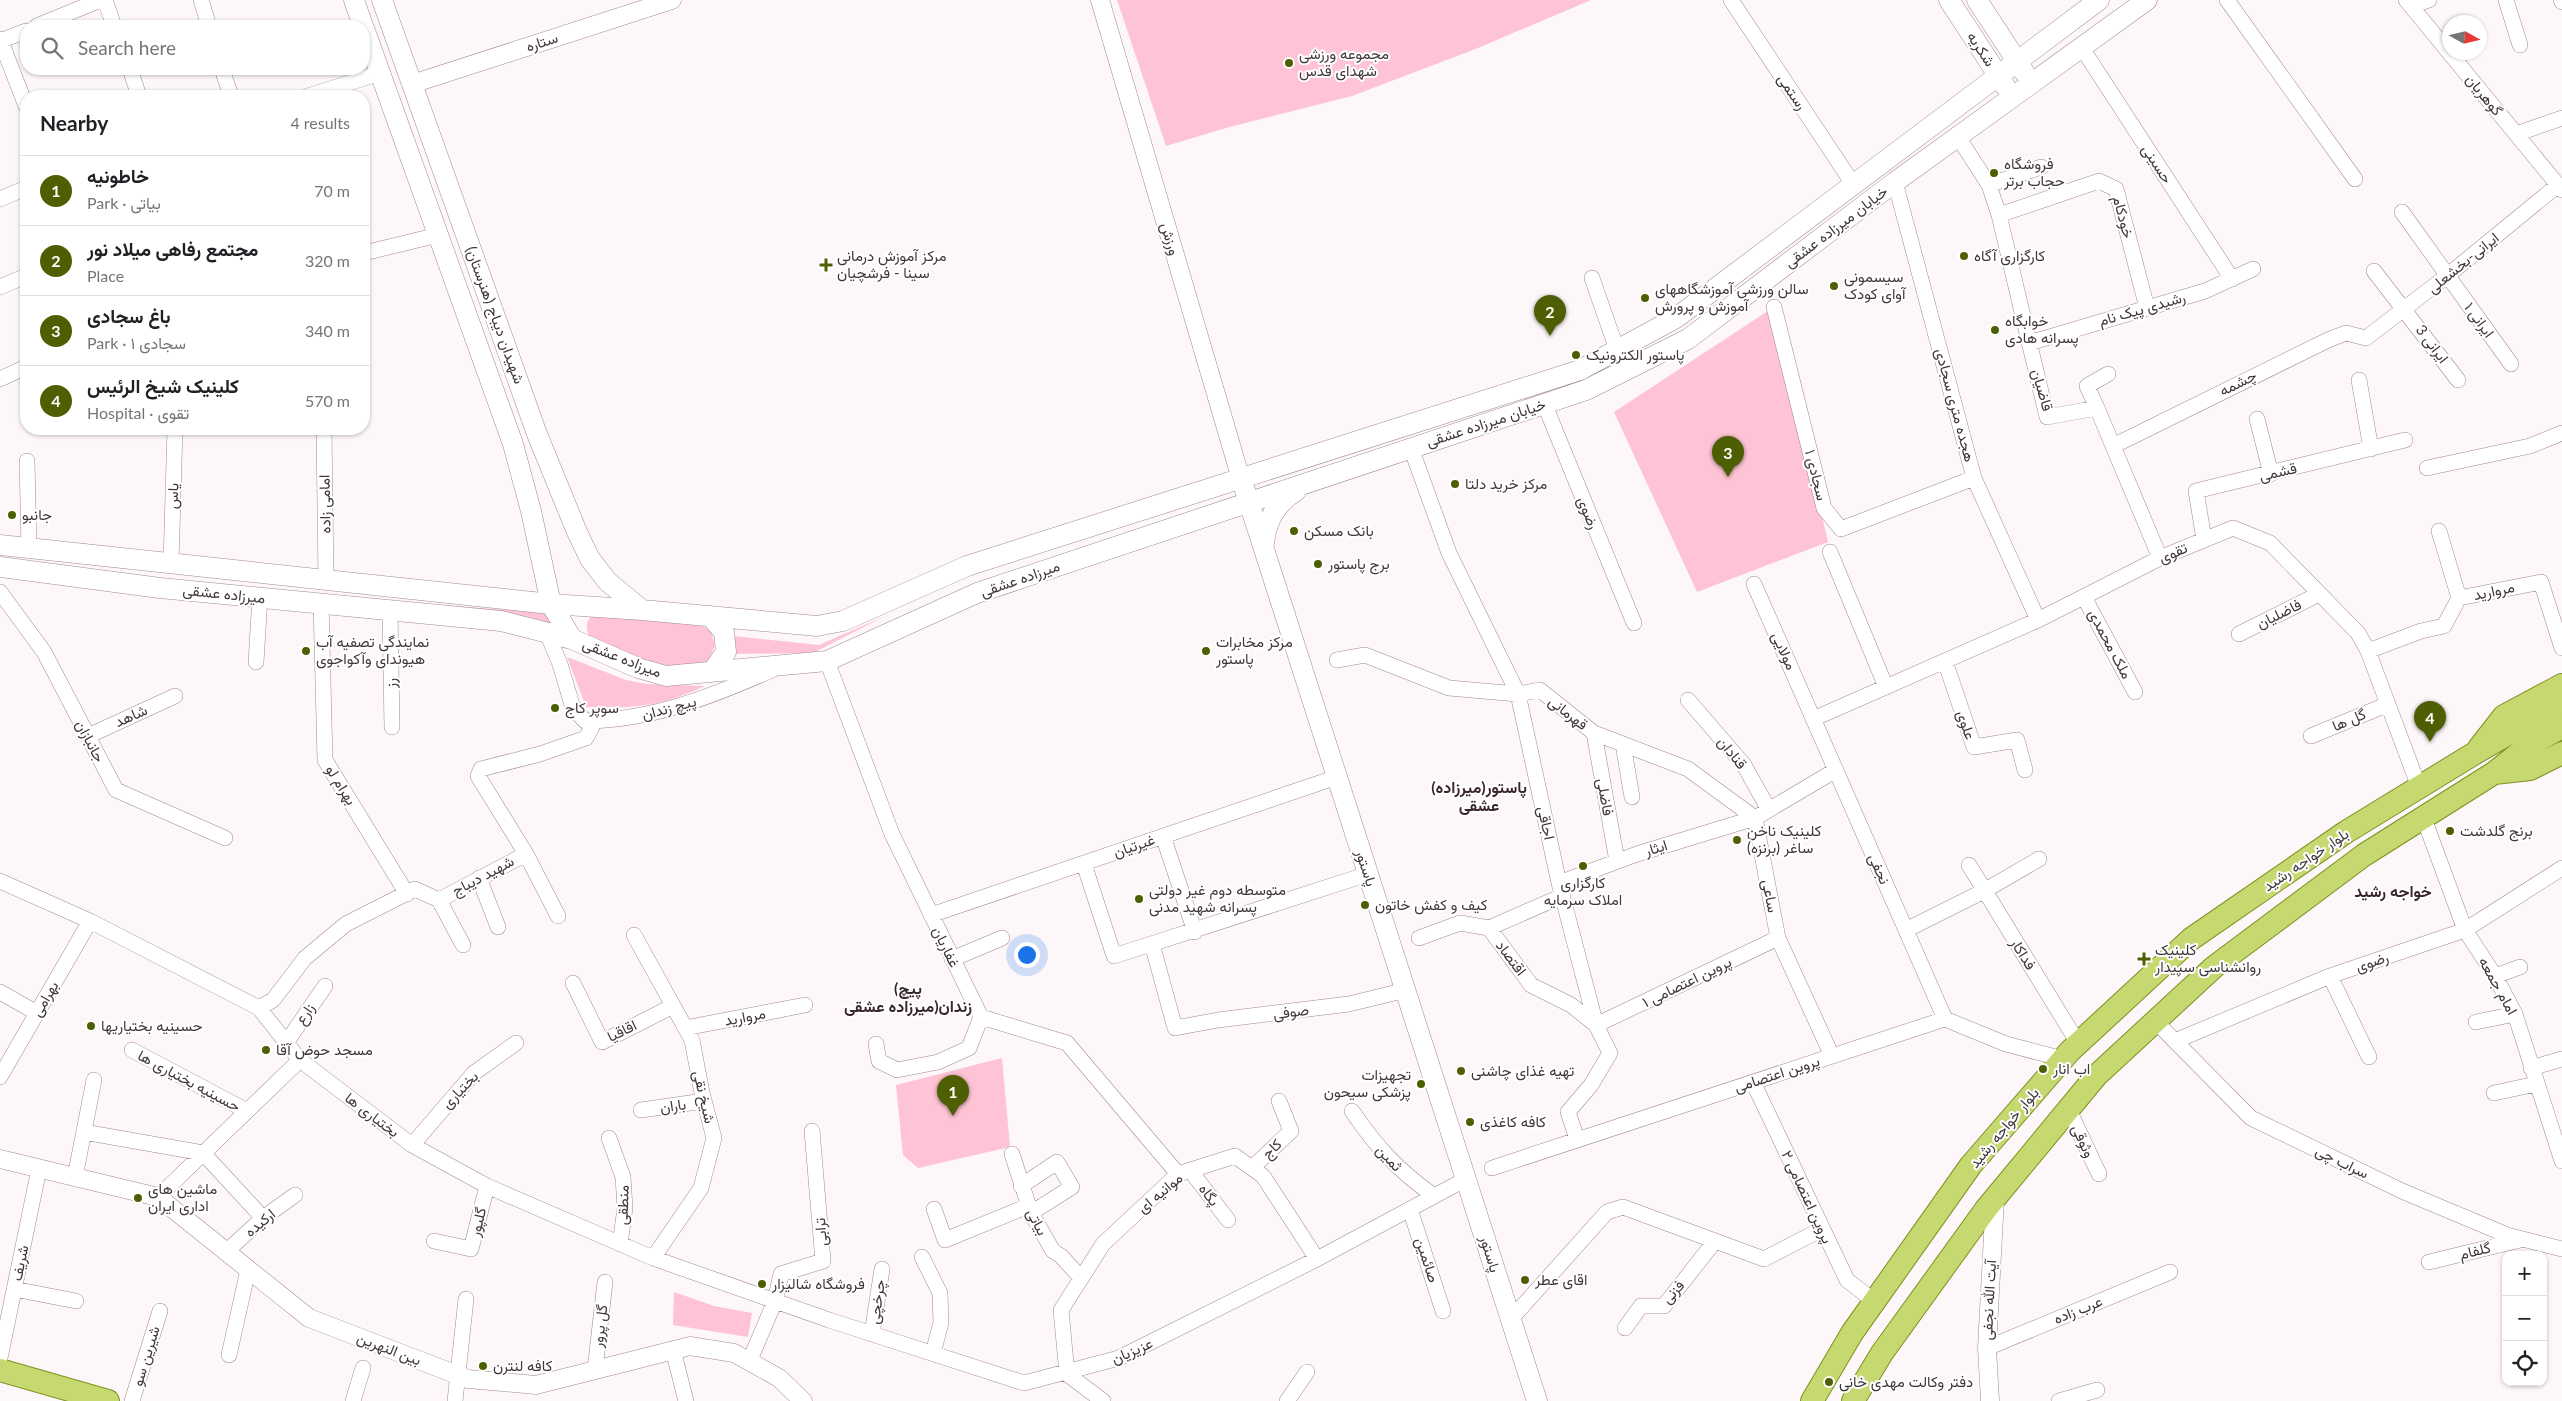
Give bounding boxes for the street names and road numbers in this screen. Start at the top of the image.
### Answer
street label: ستاره [523,27,560,56]
street label: شکریه [1963,28,2000,70]
street label: رستمی [1773,70,1811,114]
street label: گوهریان [2462,70,2507,120]
street label: حسینی [2137,141,2177,187]
street label: خیابان میرزاده عشقی [1780,182,1892,272]
street label: خودکام [2108,194,2138,240]
street label: ورزش [1156,220,1184,258]
street label: ایرانی-بخشعلی [2423,228,2503,298]
street label: شهیدان دیباج (هنرستان) [460,244,529,387]
street label: رشیدی پیک نام [2096,287,2188,331]
street label: ایرانی ۱ [2459,298,2499,342]
street label: ایرانی 3 [2411,321,2453,367]
street label: هجده متری سجادی [1930,346,1980,464]
street label: چشمه [2216,365,2260,401]
street label: قاضیان [2027,367,2058,413]
street label: خیابان میرزاده عشقی [1424,394,1548,452]
street label: سجادی ۱ [1800,447,1832,503]
street label: قشمی [2257,458,2299,486]
street label: امامی زاده [314,474,336,534]
street label: یاس [163,482,183,510]
street label: رضوی [1572,494,1604,532]
street label: تقوی [2155,538,2191,568]
street label: میرزاده عشقی [978,556,1062,602]
street label: مروارید [2472,577,2516,604]
street label: میرزاده عشقی [182,580,266,608]
street label: فاضلیان [2253,595,2304,633]
street label: ملک محمدی [2083,606,2137,682]
street label: مولایی [1767,629,1801,673]
street label: میرزاده عشقی [580,634,664,682]
street label: رز [381,678,400,689]
street label: پیچ زندان [640,691,699,726]
street label: قهرمانی [1544,691,1592,735]
street label: شاهد [111,700,150,730]
street label: گل ها [2329,704,2369,735]
street label: علوی [1952,708,1980,743]
street label: جانبازان [71,716,109,765]
street label: قنادان [1713,732,1751,773]
street label: بهرام لو [321,761,361,809]
street label: فاضلی [1592,777,1618,817]
street label: اجاقی [1533,804,1559,842]
street label: بلوار خواجه رشید [2259,824,2352,895]
street label: غیرتیان [1111,830,1157,861]
street label: ایثار [1641,835,1670,860]
street label: پاستور [1350,846,1381,889]
street label: نجفی [1863,850,1895,888]
street label: شهید دیباج [448,851,518,902]
street label: ساعی [1757,878,1783,914]
street label: غفاریان [928,923,965,970]
street label: فداکار [2006,933,2041,973]
street label: اقتصاد [1493,936,1531,979]
street label: رضوی [2353,947,2391,977]
street label: پروین اعتصامی ۱ [1639,952,1735,1012]
street label: امام جمعه [2474,954,2522,1018]
street label: بهرامی [27,977,63,1021]
street label: زارع [291,999,320,1029]
street label: صوفی [1272,1000,1310,1024]
street label: مروارید [723,1003,767,1030]
street label: اقاقیا [604,1015,640,1046]
street label: حسینیه بختیاری ها [134,1046,244,1116]
street label: پروین اعتصامی [1732,1051,1822,1097]
street label: بختیاری [437,1067,483,1113]
street label: شیخ نقی [687,1069,720,1126]
street label: بلوار خواجه رشید [1964,1083,2043,1172]
street label: بختیاری ها [341,1088,403,1142]
street label: باران [659,1094,687,1117]
street label: وثوقی [2067,1121,2099,1161]
street label: کاج [1258,1134,1287,1164]
street label: ثمین [1371,1140,1407,1176]
street label: سراب چی [2312,1141,2372,1184]
street label: پروین اعتصامی ۲ [1777,1147,1837,1247]
street label: موانیه ای [1133,1168,1187,1218]
street label: پگاه [1194,1180,1224,1210]
street label: منطقی [612,1184,634,1226]
street label: ارکیده [240,1204,279,1241]
street label: گلپور [464,1205,491,1240]
street label: بیاتی [1022,1205,1052,1239]
street label: ترابی [810,1217,832,1247]
street label: پاستور [1475,1232,1505,1275]
street label: صائمین [1410,1235,1444,1285]
street label: گلفام [2457,1237,2493,1265]
street label: شریف [6,1243,33,1283]
street label: آیت الله نجفی [1977,1258,2001,1341]
street label: فزنی [1657,1276,1689,1308]
street label: چرخچی [864,1278,890,1326]
street label: عرب زاده [2051,1291,2105,1328]
street label: گل پرور [587,1303,613,1350]
street label: شیرین سو [127,1323,165,1389]
street label: بین النهرین [354,1328,424,1370]
street label: عزیزیان [1108,1333,1156,1368]

